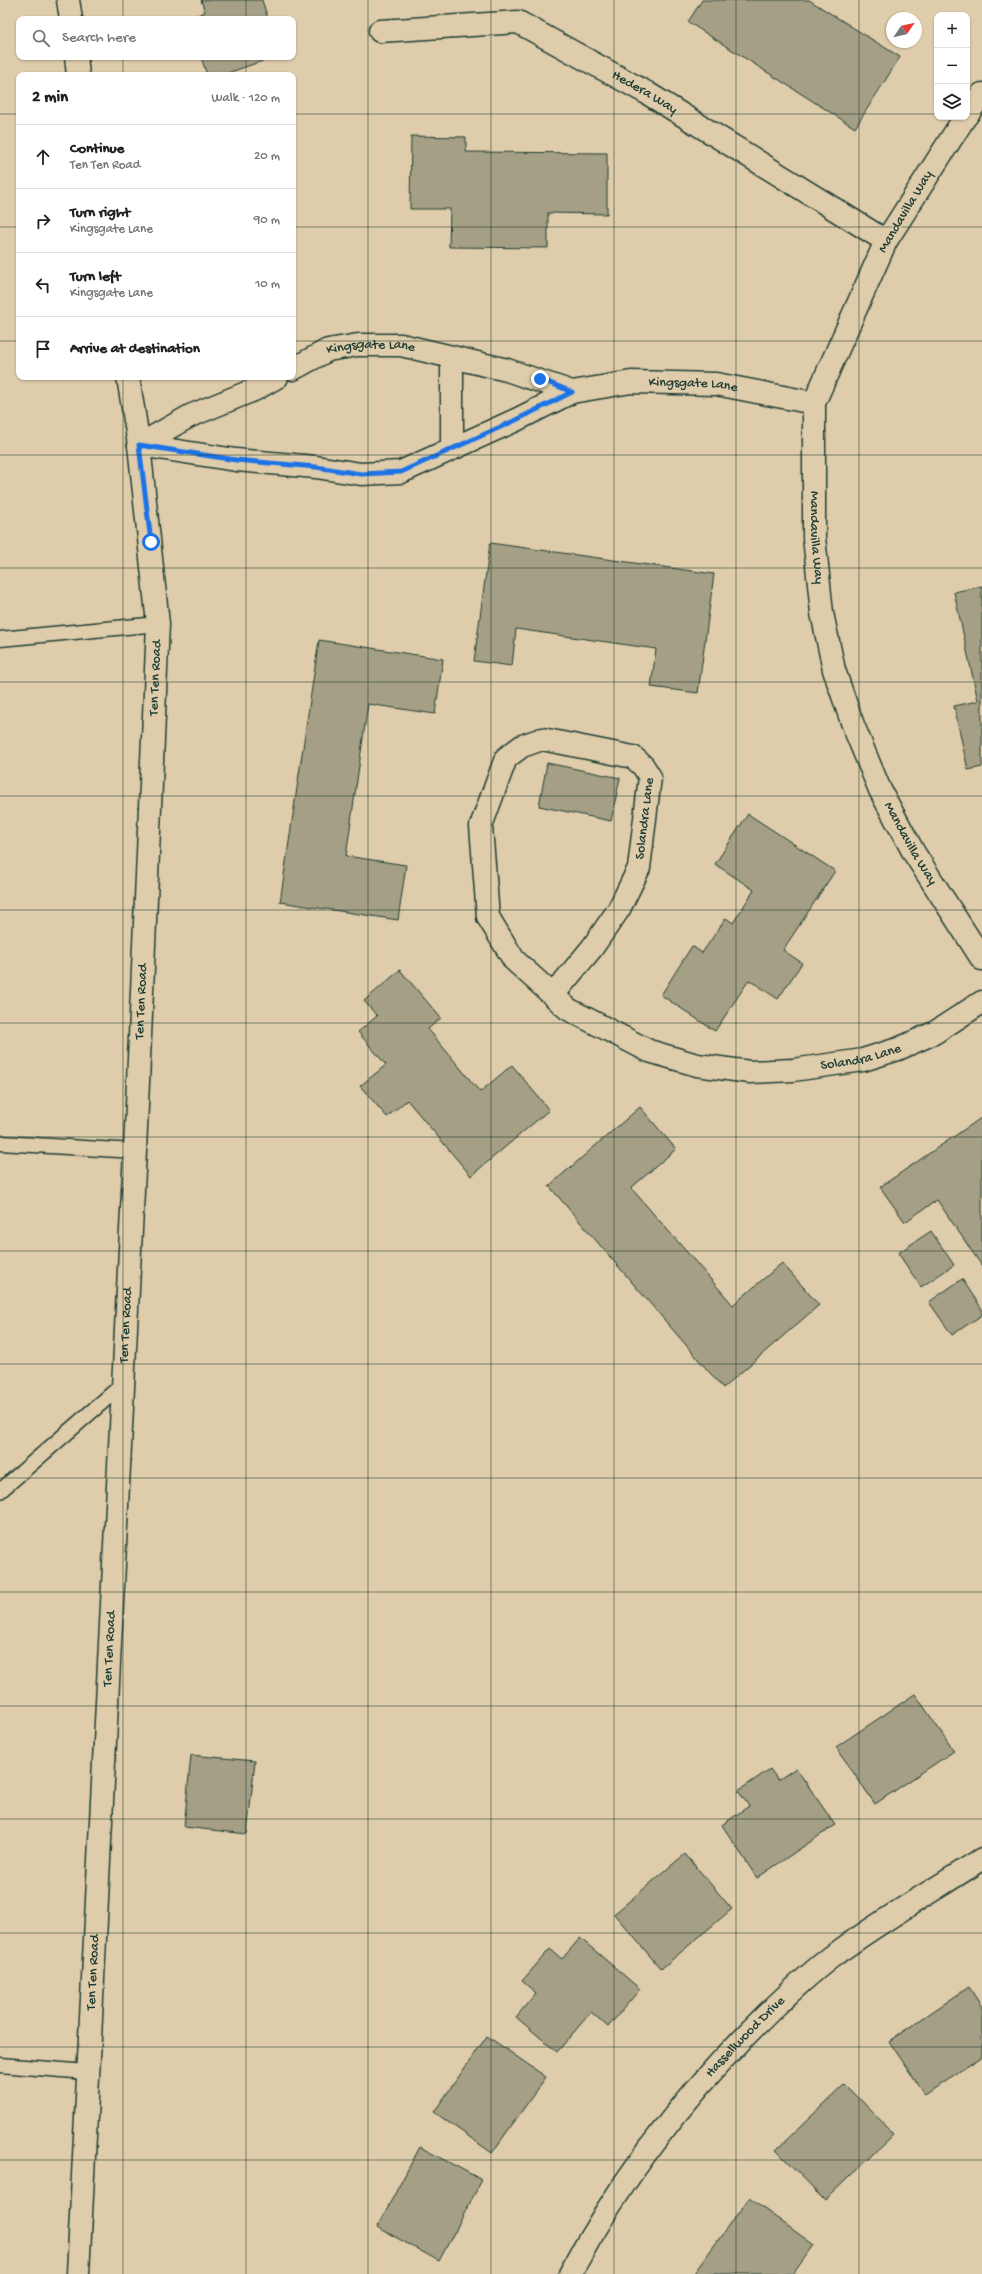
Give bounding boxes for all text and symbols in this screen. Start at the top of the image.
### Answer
north arrow [886,12,922,48]
map controls [934,12,970,120]
button: + [934,12,970,48]
search box [16,16,296,60]
icon: search [30,27,52,49]
text: Search here [62,29,136,47]
button: − [934,48,970,84]
street label: Hedera Way [609,67,681,118]
button: layers [934,84,970,120]
text: 2 min [32,88,68,108]
text: Walk · 120 m [212,91,280,106]
text: Continue [70,140,124,158]
icon: ahead [32,146,54,168]
text: 20 m [254,149,280,164]
text: Ten Ten Road [70,158,140,173]
street label: Mandavilla Way [875,168,937,256]
text: Turn right [70,204,130,222]
icon: right [32,210,54,232]
text: 90 m [254,213,280,228]
text: Kingsgate Lane [70,222,153,237]
text: Turn left [70,268,121,286]
icon: left [32,274,54,296]
text: 10 m [255,277,280,292]
text: Kingsgate Lane [70,286,153,301]
street label: Kingsgate Lane [325,337,418,359]
icon: arrive [32,338,54,360]
text: Arrive at destination [70,340,200,358]
route end [531,370,549,388]
street label: Kingsgate Lane [648,374,740,397]
street label: Mandavilla Way [806,491,827,585]
route start [142,533,160,551]
street label: Ten Ten Road [145,638,166,717]
street label: Solandra Lane [632,776,658,860]
street label: Mandavilla Way [880,799,941,888]
street label: Ten Ten Road [131,962,152,1041]
street label: Solandra Lane [819,1040,904,1074]
street label: Ten Ten Road [116,1285,137,1365]
street label: Ten Ten Road [99,1609,120,1688]
street label: Ten Ten Road [83,1932,104,2012]
street label: Hassellwood Drive [702,1992,789,2081]

